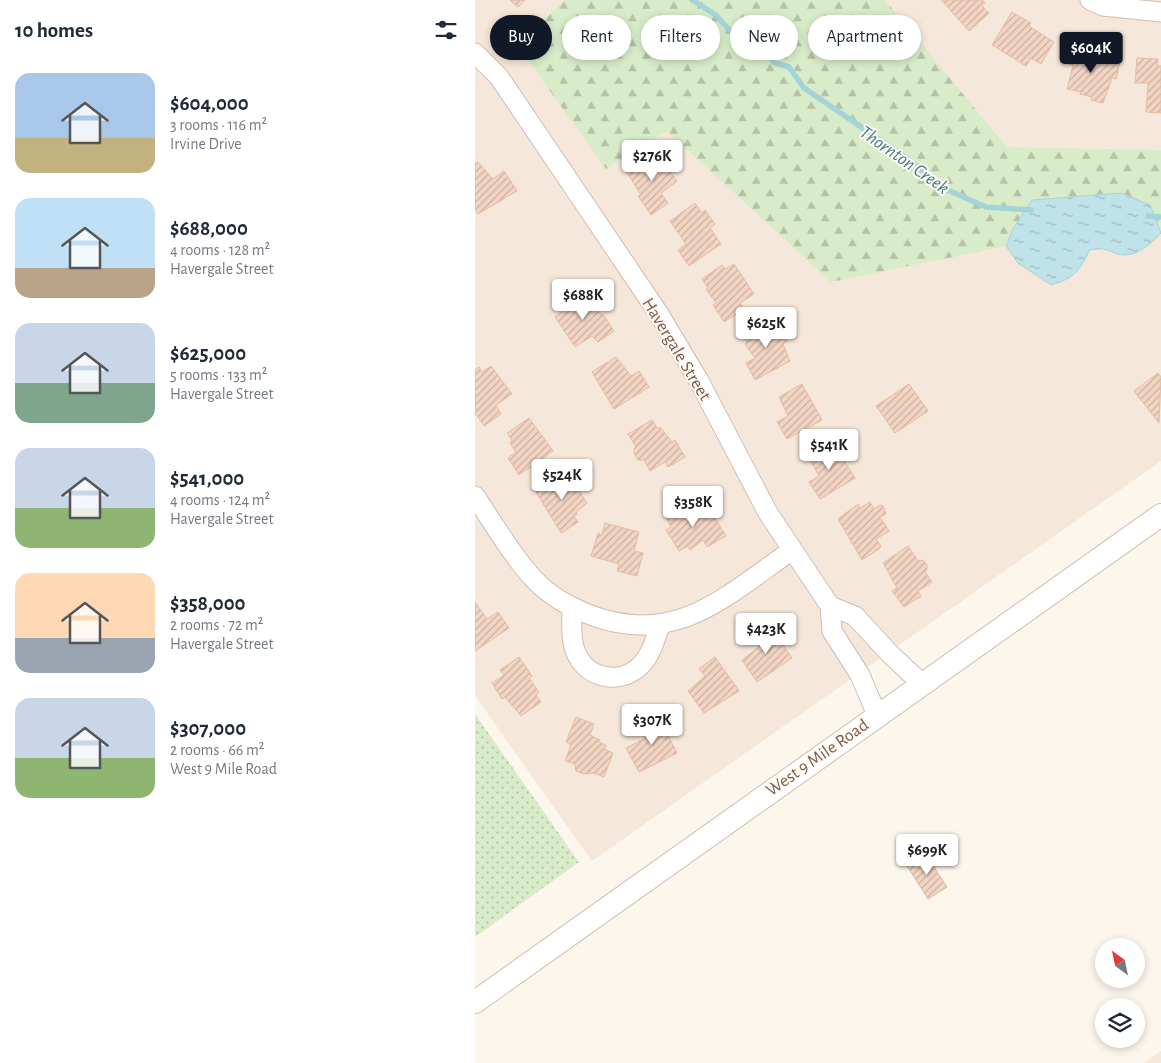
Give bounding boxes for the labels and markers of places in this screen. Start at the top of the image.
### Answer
pin: $604K [1056,32,1126,74]
pin: $276K [617,140,687,182]
pin: $688K [548,278,618,321]
pin: $625K [731,306,801,349]
pin: $541K [794,428,864,471]
pin: $524K [527,458,597,501]
pin: $358K [658,486,728,528]
pin: $423K [731,612,801,655]
pin: $307K [617,704,687,746]
pin: $699K [892,834,962,876]

